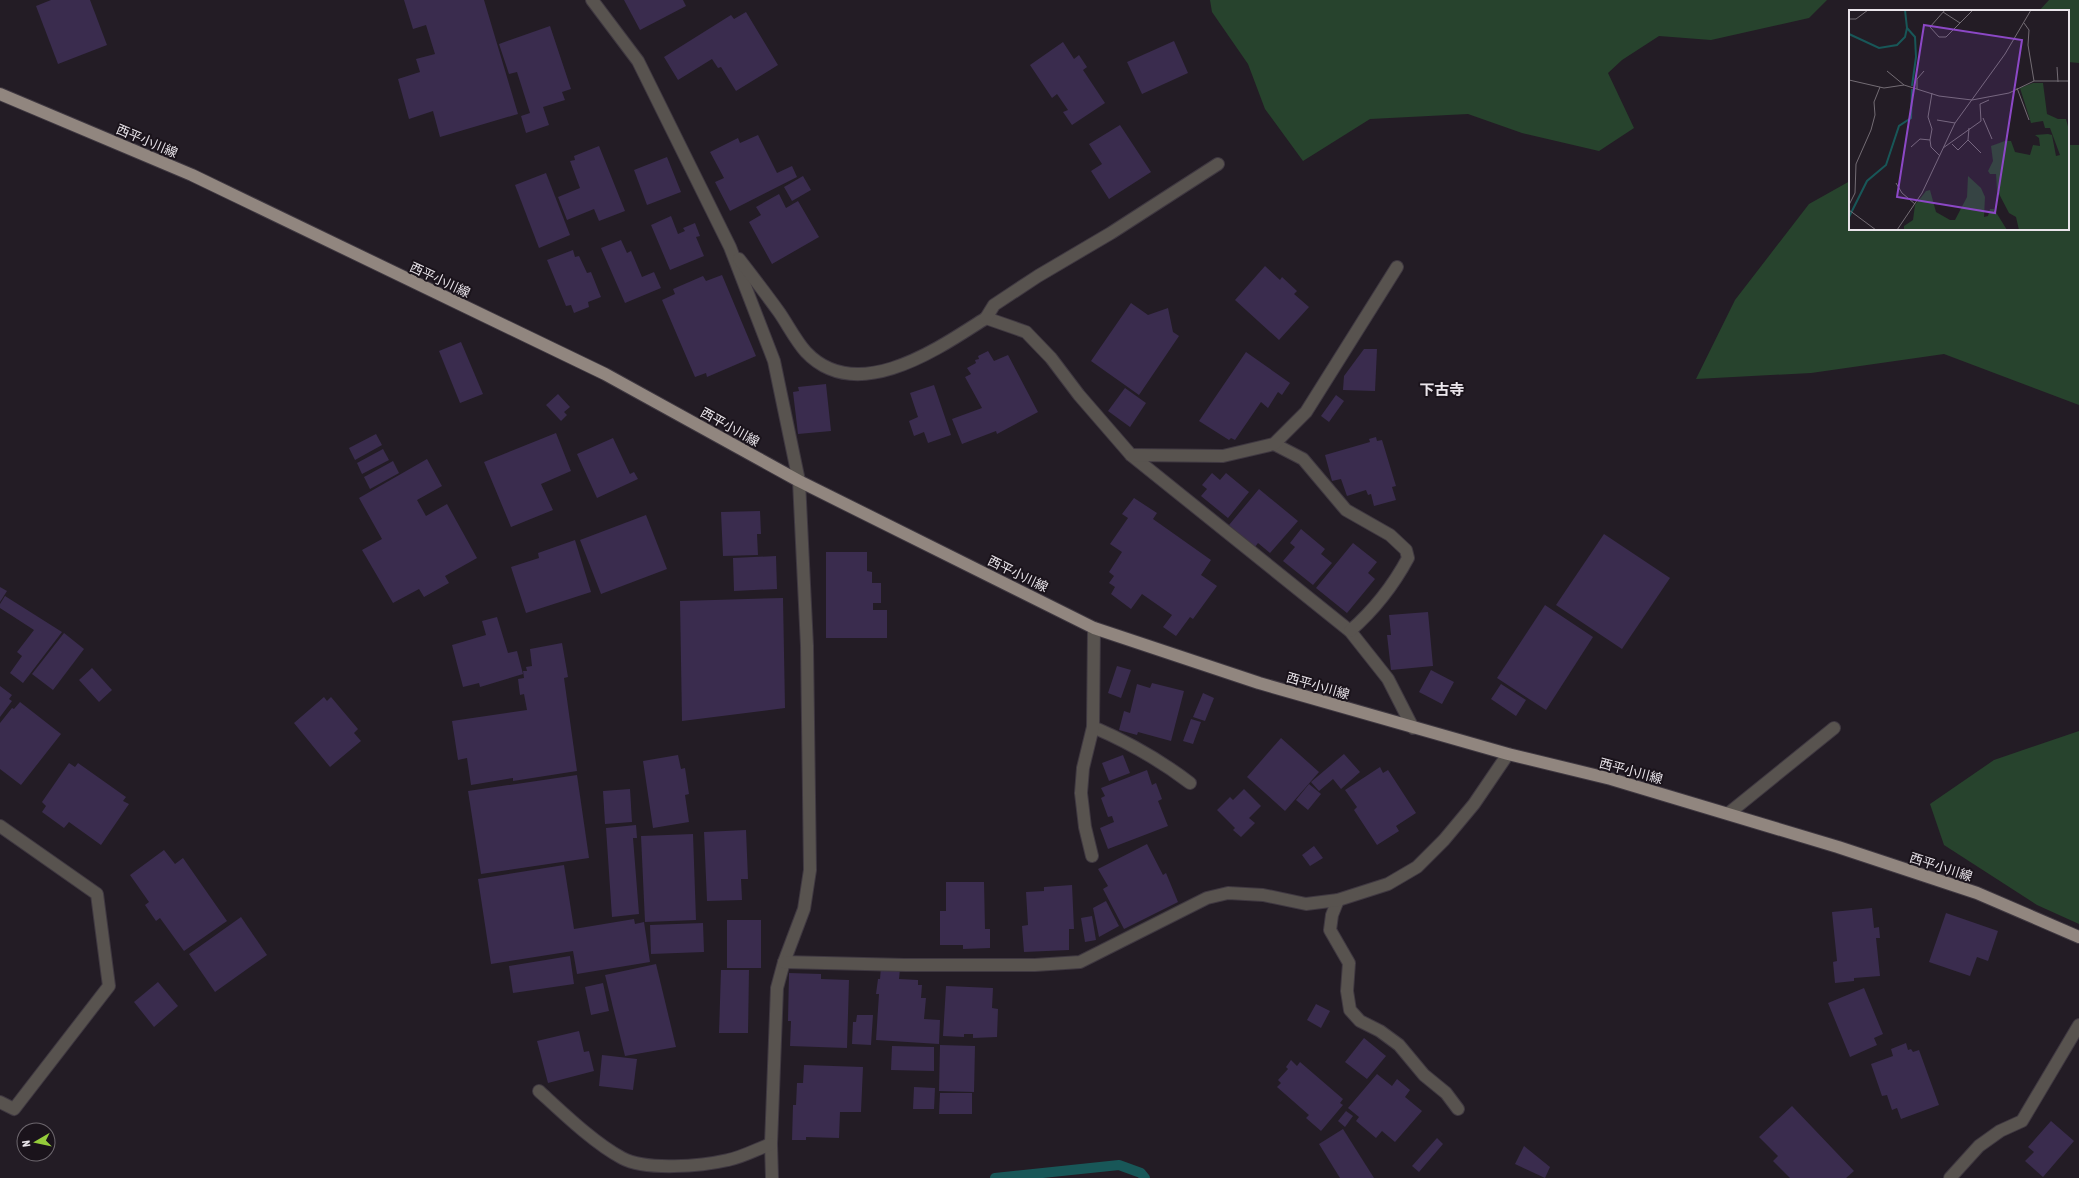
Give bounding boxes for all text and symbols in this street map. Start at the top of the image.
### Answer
inset map [1849,10,2069,230]
street label: 西平小川線 [114,121,180,161]
street label: 西平小川線 [407,259,473,301]
district label: 下古寺 [1419,381,1465,398]
street label: 西平小川線 [698,405,762,449]
street label: 西平小川線 [985,553,1051,595]
street label: 西平小川線 [1285,670,1351,702]
street label: 西平小川線 [1598,755,1664,787]
street label: 西平小川線 [1908,850,1974,884]
north arrow [16,1122,56,1162]
text: N [20,1139,33,1148]

